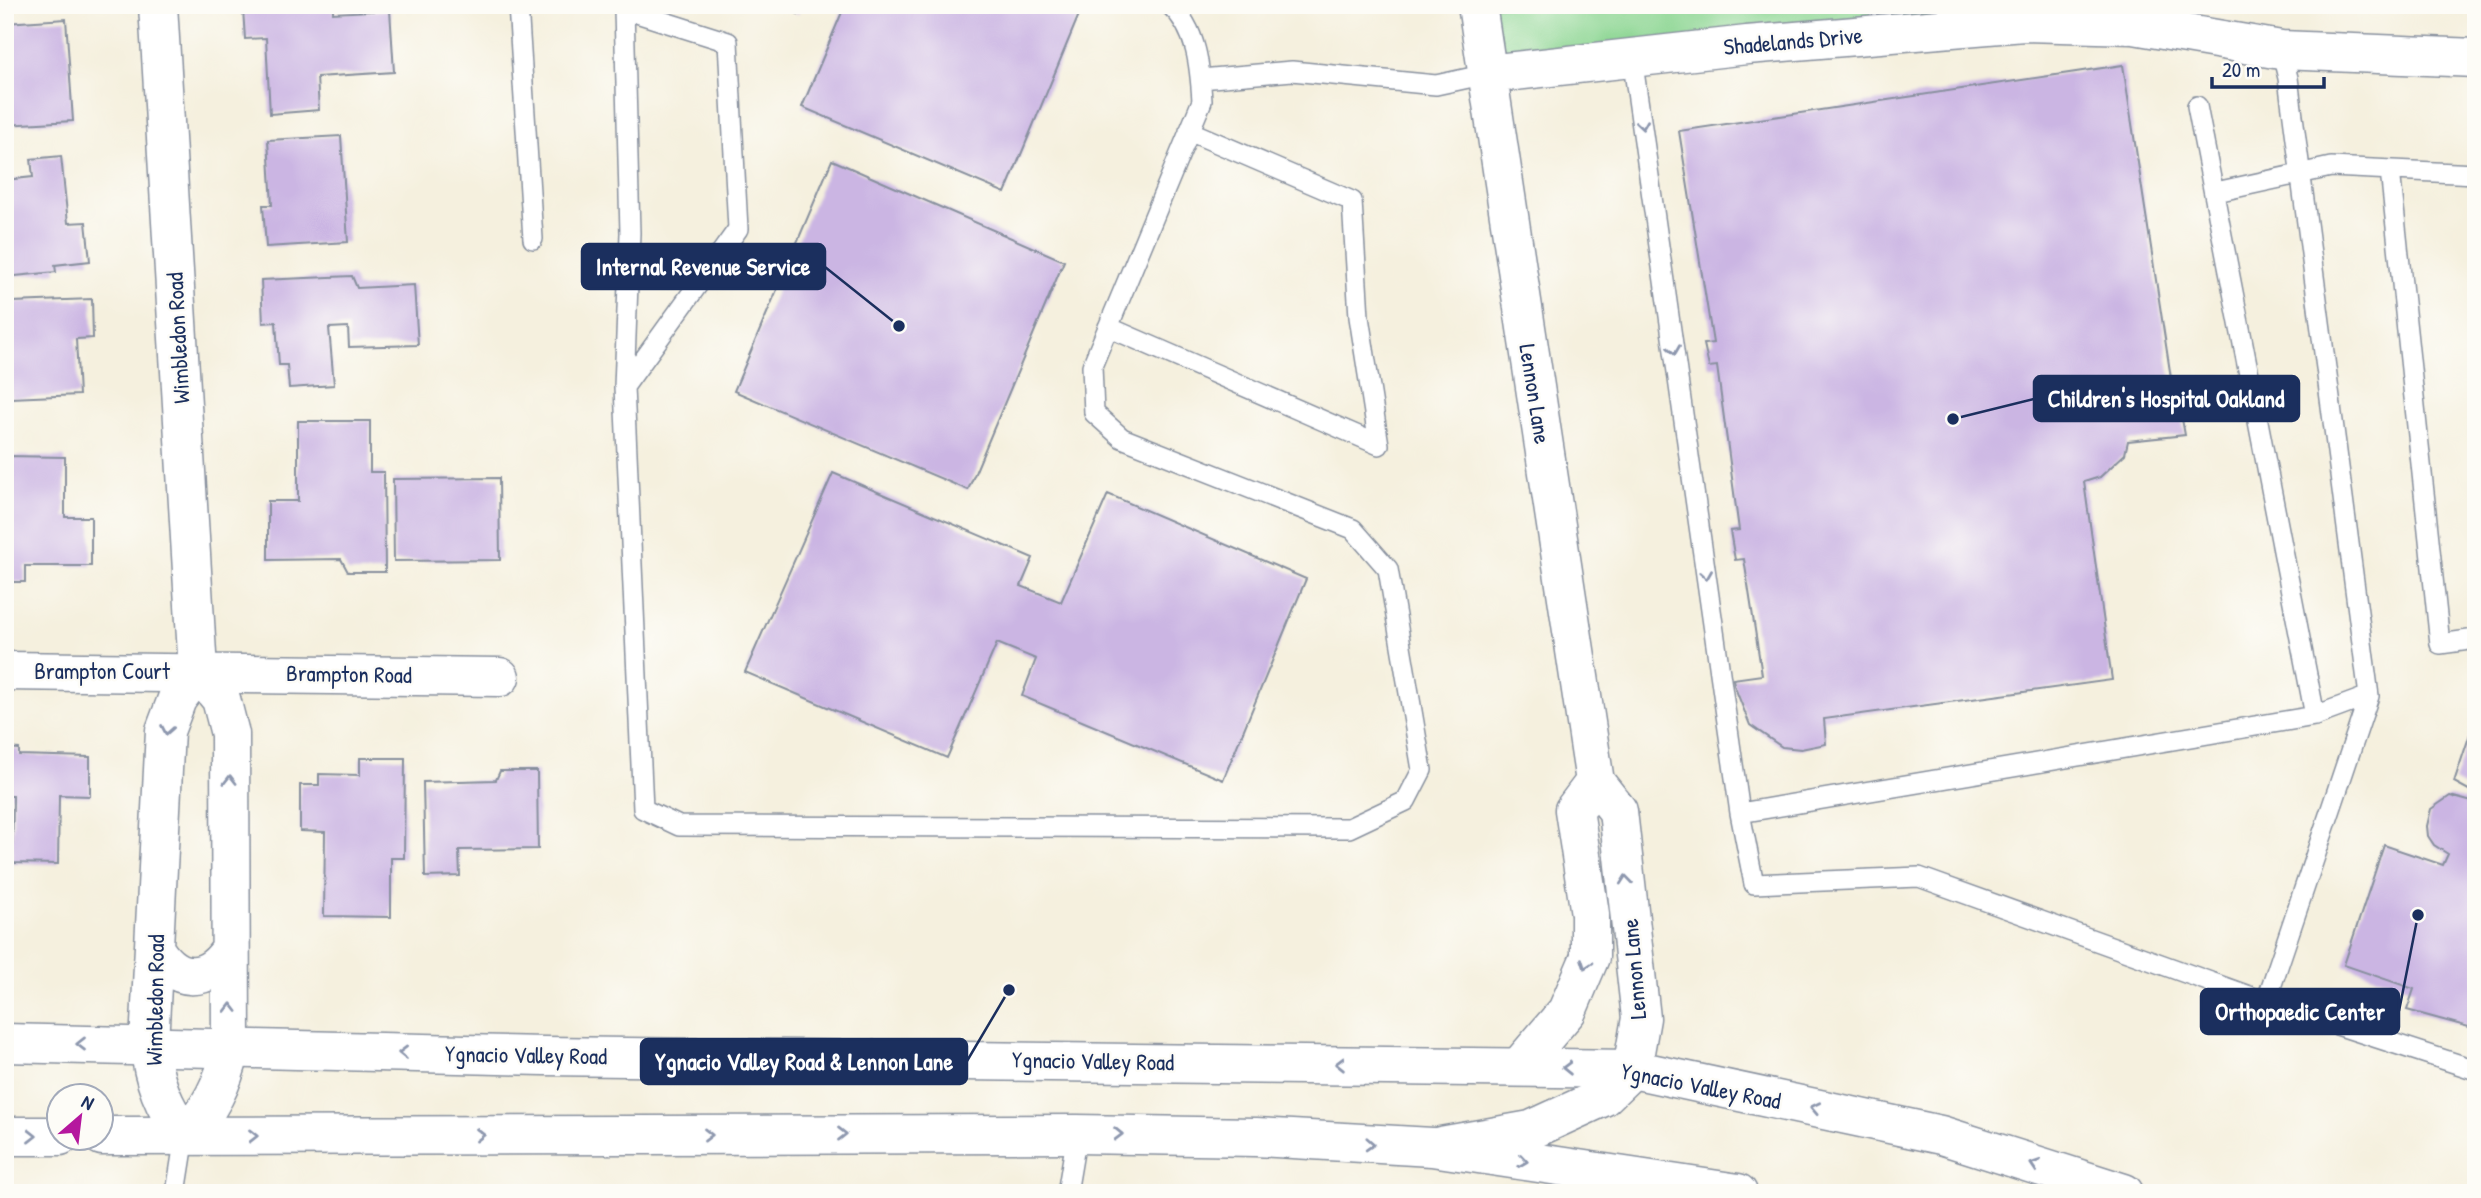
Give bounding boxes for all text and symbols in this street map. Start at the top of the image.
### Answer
street label: Shadelands Drive [1722,19,1864,62]
scale bar [2212,46,2324,90]
text: 20 m [2222,55,2260,84]
one-way arrow [1634,119,1649,131]
callout: Internal Revenue Service [582,244,825,289]
text: Internal Revenue Service [596,250,811,282]
street label: Wimbledon Road [159,272,196,404]
street label: Lennon Lane [1512,342,1559,446]
one-way arrow [1666,344,1681,356]
callout: Children's Hospital Oakland [2034,376,2299,421]
text: Children's Hospital Oakland [2048,382,2285,415]
one-way arrow [1698,569,1713,581]
street label: Brampton Court [34,655,171,686]
street label: Brampton Road [286,657,412,690]
one-way arrow [160,724,175,736]
one-way arrow [222,774,238,785]
one-way arrow [1618,874,1633,886]
street label: Lennon Lane [1614,918,1653,1020]
street label: Wimbledon Road [138,934,171,1066]
one-way arrow [1580,957,1594,970]
callout: Orthopaedic Center [2201,989,2399,1034]
text: Orthopaedic Center [2215,995,2386,1028]
one-way arrow [223,1002,239,1012]
one-way arrow [75,1036,86,1052]
street label: Ygnacio Valley Road [445,1038,607,1071]
callout: Ygnacio Valley Road & Lennon Lane [641,1039,967,1084]
street label: Ygnacio Valley Road [1012,1044,1174,1077]
one-way arrow [397,1045,408,1060]
text: Ygnacio Valley Road & Lennon Lane [655,1045,953,1078]
street label: Ygnacio Valley Road [1619,1055,1784,1116]
one-way arrow [1334,1056,1345,1072]
one-way arrow [1562,1060,1572,1076]
north arrow [46,1082,116,1152]
text: N [77,1088,99,1116]
one-way arrow [1809,1102,1821,1117]
one-way arrow [837,1126,847,1142]
one-way arrow [1113,1126,1124,1142]
one-way arrow [476,1127,486,1143]
one-way arrow [703,1127,714,1143]
one-way arrow [28,1128,38,1144]
one-way arrow [248,1128,259,1144]
one-way arrow [1365,1136,1376,1151]
one-way arrow [1518,1153,1529,1168]
one-way arrow [2030,1158,2042,1173]

